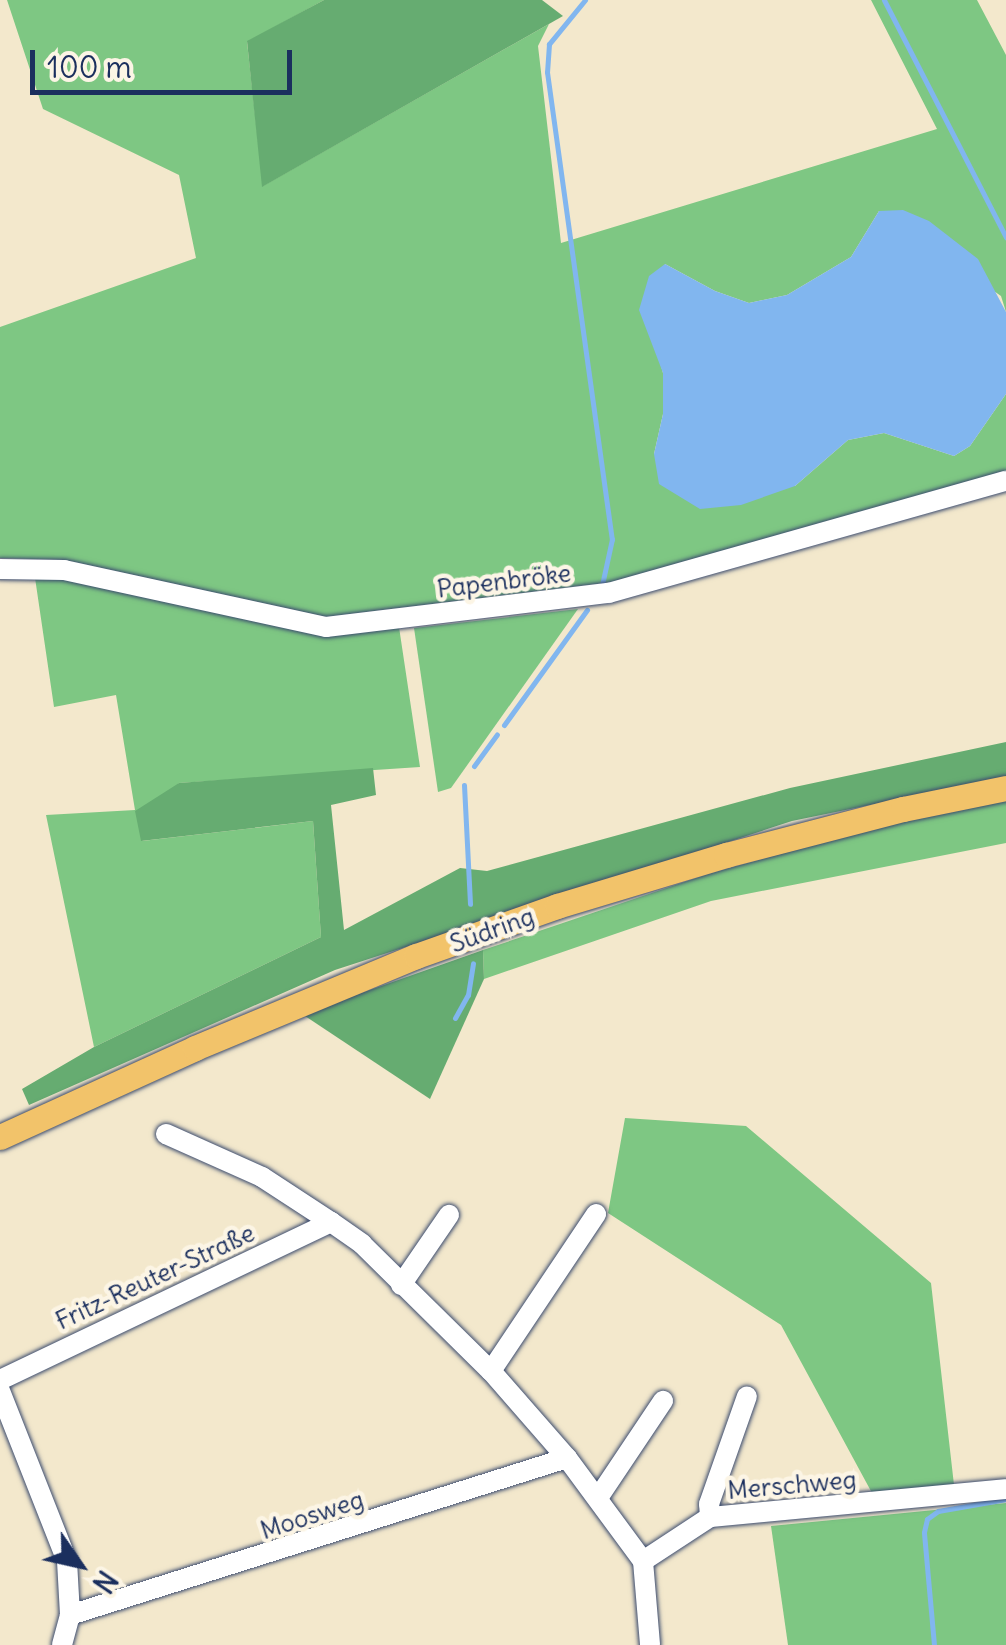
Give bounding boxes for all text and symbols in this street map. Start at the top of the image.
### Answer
scale bar [35,30,298,92]
text: 100 m [47,48,132,86]
street label: Papenbröke [435,558,573,604]
street label: Südring [446,901,538,959]
street label: Fritz-Reuter-Straße [51,1218,259,1336]
street label: Merschweg [726,1464,858,1506]
street label: Moosweg [257,1484,367,1546]
north arrow [30,1515,130,1615]
text: N [85,1564,125,1600]

